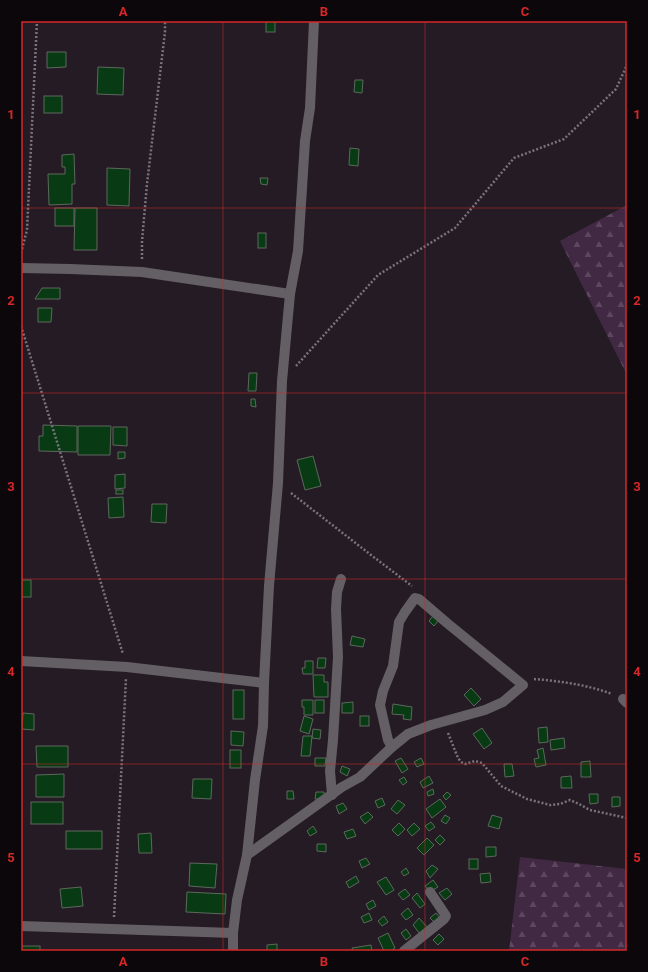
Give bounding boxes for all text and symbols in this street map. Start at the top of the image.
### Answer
text: A [119,4,128,19]
text: B [320,4,328,19]
text: C [521,4,530,19]
text: 1 [7,107,15,122]
text: 1 [633,107,641,122]
text: 2 [7,293,15,308]
text: 2 [633,293,641,308]
text: 3 [7,479,15,494]
text: 3 [633,479,641,494]
text: 4 [7,664,15,679]
text: 4 [633,664,641,679]
text: 5 [7,850,15,865]
text: 5 [633,850,641,865]
text: A [119,954,128,969]
text: B [320,954,328,969]
text: C [521,954,530,969]

